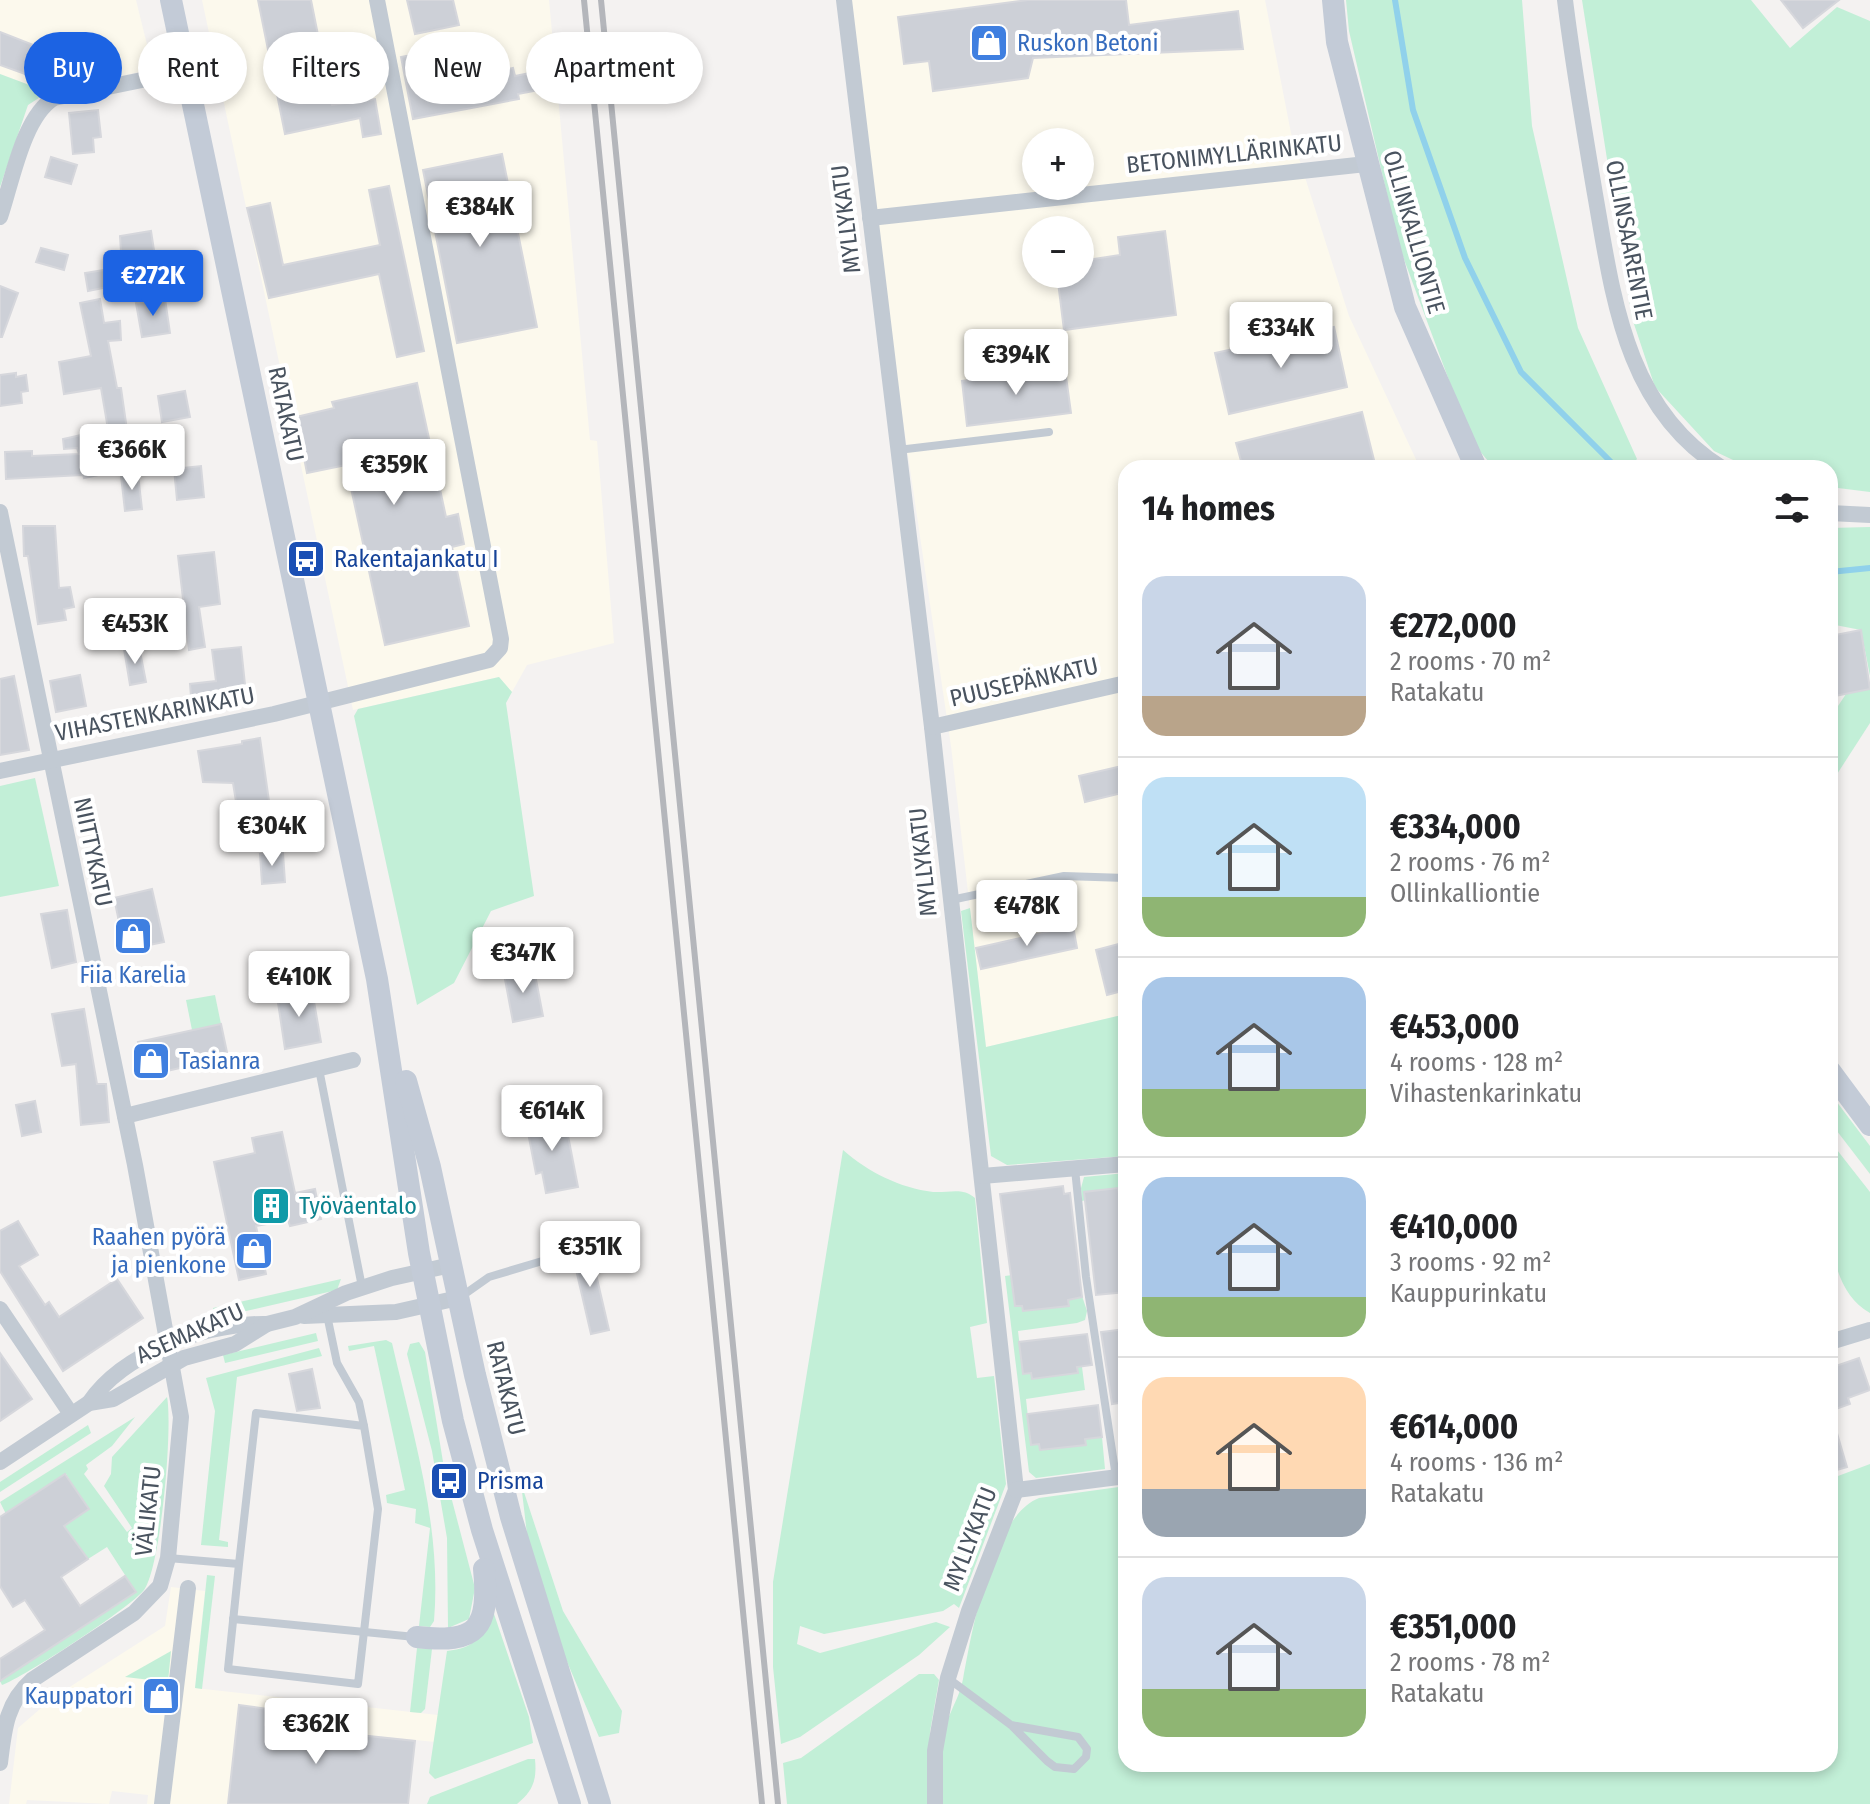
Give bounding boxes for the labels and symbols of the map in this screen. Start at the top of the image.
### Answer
shop icon: Ruskon Betoni [968,22,1010,64]
place label: Ruskon Betoni [1017,29,1159,57]
street label: BETONIMYLLÄRINKATU [1125,129,1343,179]
street label: OLLINKALLIONTIE [1377,147,1451,317]
street label: OLLINSAARENTIE [1600,158,1658,322]
street label: MYLLYKATU [825,163,867,275]
pin: €384K [424,181,536,249]
pin: €272K [97,250,209,318]
pin: €334K [1225,302,1337,370]
pin: €394K [960,329,1072,397]
street label: RATAKATU [262,364,310,464]
pin: €366K [76,424,188,492]
pin: €359K [338,439,450,507]
bus stop icon: Rakentajankatu I [285,538,327,580]
place label: Rakentajankatu I [334,545,499,573]
pin: €453K [79,598,191,666]
street label: PUUSEPÄNKATU [947,651,1101,713]
street label: VIHASTENKARINKATU [53,681,257,747]
street label: NIITTYKATU [68,795,118,909]
pin: €304K [216,800,328,868]
street label: MYLLYKATU [903,806,943,918]
pin: €478K [971,880,1083,948]
shop icon: Fiia Karelia [112,915,154,957]
pin: €347K [467,927,579,995]
pin: €410K [243,951,355,1019]
place label: Fiia Karelia [79,961,187,989]
shop icon: Tasianra [130,1040,172,1082]
place label: Tasianra [179,1047,261,1075]
pin: €614K [496,1085,608,1153]
building icon: Työväentalo [250,1185,292,1227]
place label: Työväentalo [299,1192,417,1220]
pin: €351K [534,1221,646,1289]
place label: Raahen pyörä ja pienkone [92,1223,226,1279]
shop icon: Raahen pyörä ja pienkone [233,1230,275,1272]
street label: ASEMAKATU [132,1297,248,1369]
street label: RATAKATU [481,1338,531,1438]
bus stop icon: Prisma [428,1460,470,1502]
street label: VÄLIKATU [129,1464,167,1558]
place label: Prisma [477,1467,544,1495]
street label: MYLLYKATU [937,1483,1003,1595]
shop icon: Kauppatori [140,1675,182,1717]
place label: Kauppatori [25,1682,133,1710]
pin: €362K [260,1698,372,1766]

